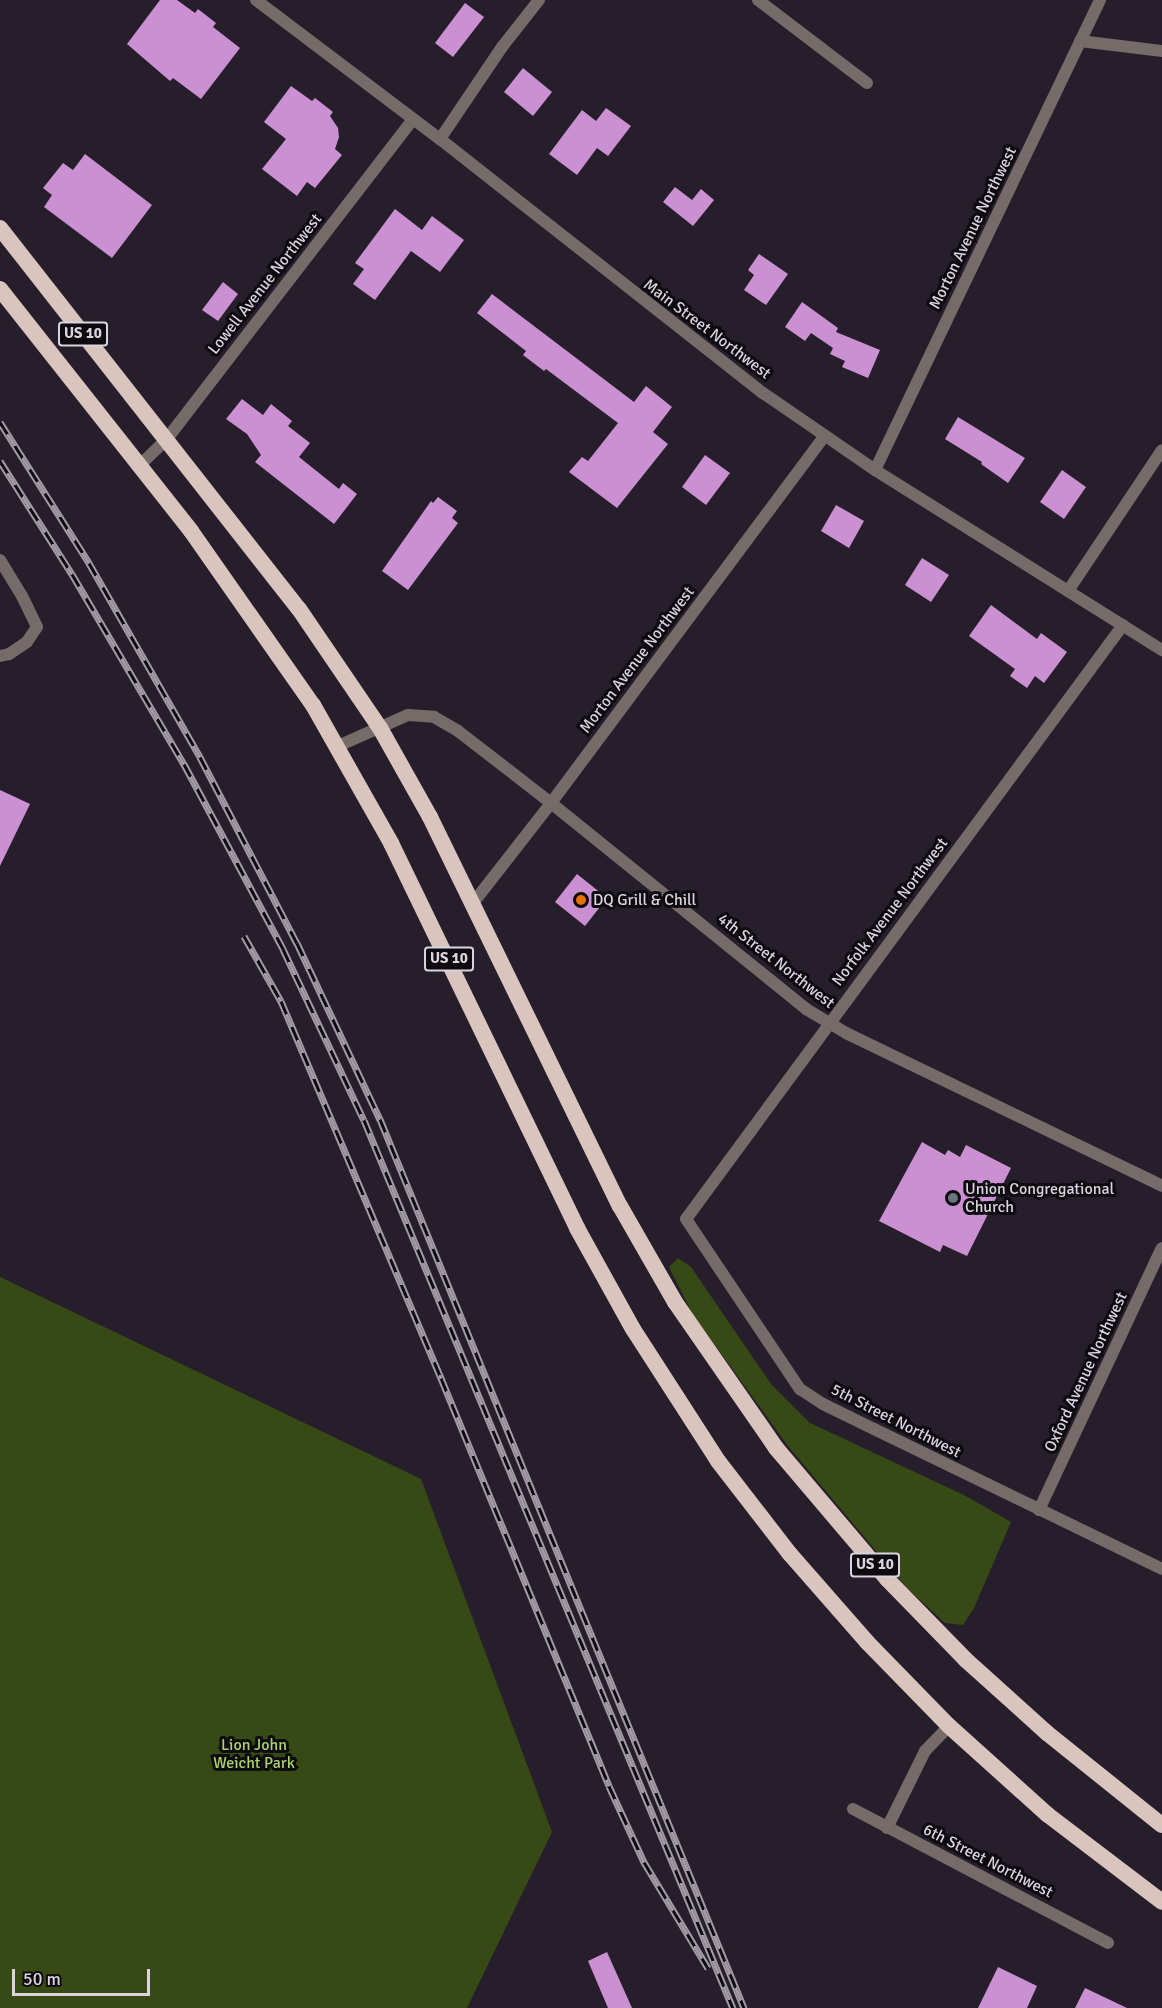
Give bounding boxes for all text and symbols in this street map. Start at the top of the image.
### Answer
street label: Morton Avenue Northwest [925,144,1021,312]
street label: Lowell Avenue Northwest [204,210,326,358]
street label: Main Street Northwest [640,275,774,383]
road number: US 10 [58,322,109,346]
street label: Morton Avenue Northwest [576,583,698,737]
street label: Norfolk Avenue Northwest [828,834,952,990]
place label: DQ Grill & Chill [593,890,696,910]
marker: DQ Grill & Chill [574,893,588,907]
street label: 4th Street Northwest [714,909,838,1013]
road number: US 10 [424,947,474,971]
place label: Union Congregational Church [965,1179,1114,1217]
marker: Union Congregational Church [946,1191,960,1205]
street label: Oxford Avenue Northwest [1041,1289,1131,1455]
street label: 5th Street Northwest [828,1380,964,1462]
road number: US 10 [850,1553,900,1577]
park label: Lion John Weicht Park [213,1735,295,1773]
street label: 6th Street Northwest [920,1820,1056,1902]
scale bar [15,1957,153,1995]
text: 50 m [23,1968,61,1990]

